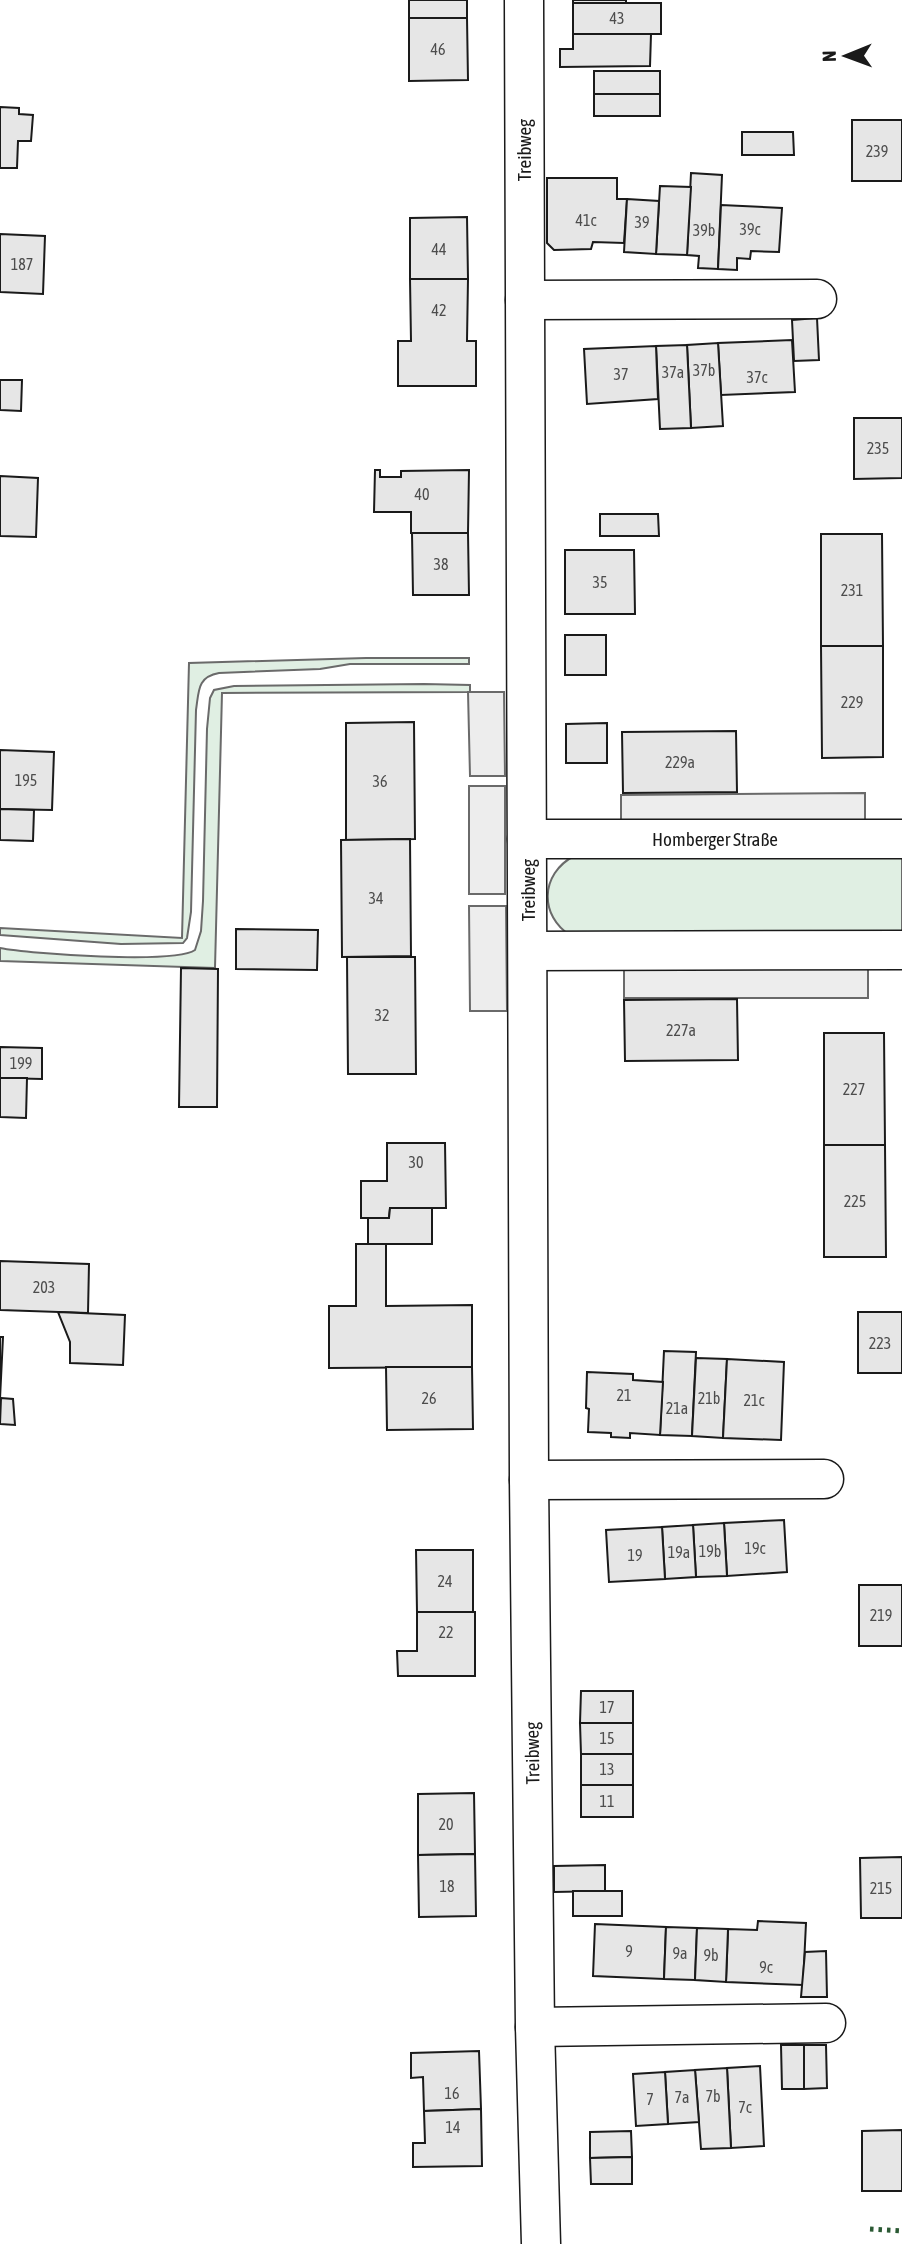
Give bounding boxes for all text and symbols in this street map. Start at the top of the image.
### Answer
house number: 43 [609,9,625,27]
north arrow [811,21,881,91]
house number: 46 [430,40,446,58]
text: N [818,50,840,62]
street label: Treibweg [513,118,535,181]
house number: 239 [866,142,888,160]
house number: 41c [576,211,597,229]
house number: 39 [634,213,650,231]
house number: 39c [740,220,761,238]
house number: 39b [693,221,715,239]
house number: 44 [431,240,447,258]
house number: 187 [11,255,33,273]
house number: 42 [431,301,447,319]
house number: 37b [693,361,715,379]
house number: 37a [662,363,684,381]
house number: 37 [613,365,629,383]
house number: 37c [747,368,768,386]
house number: 235 [867,439,889,457]
house number: 40 [414,485,430,503]
house number: 38 [433,555,449,573]
house number: 35 [592,573,608,591]
house number: 231 [841,581,863,599]
house number: 229 [841,693,863,711]
house number: 229a [665,753,695,771]
house number: 195 [15,771,37,789]
house number: 36 [372,772,388,790]
street label: Homberger Straße [652,828,778,850]
street label: Treibweg [517,858,539,921]
house number: 34 [368,889,384,907]
house number: 32 [374,1006,390,1024]
house number: 227a [666,1021,696,1039]
house number: 199 [10,1054,32,1072]
house number: 227 [843,1080,865,1098]
house number: 30 [408,1153,424,1171]
house number: 225 [844,1192,866,1210]
house number: 203 [33,1278,55,1296]
house number: 223 [869,1334,891,1352]
house number: 21 [616,1386,632,1404]
house number: 26 [421,1389,437,1407]
house number: 21b [698,1389,720,1407]
house number: 21c [744,1391,765,1409]
house number: 21a [666,1399,688,1417]
house number: 19c [745,1539,766,1557]
house number: 19b [699,1542,721,1560]
house number: 19a [668,1543,690,1561]
house number: 19 [627,1546,643,1564]
house number: 24 [437,1572,453,1590]
house number: 219 [870,1606,892,1624]
house number: 22 [438,1623,454,1641]
house number: 17 [599,1698,615,1716]
street label: Treibweg [520,1721,544,1784]
house number: 15 [599,1729,615,1747]
house number: 13 [599,1760,615,1778]
house number: 11 [599,1792,615,1810]
house number: 20 [438,1815,454,1833]
house number: 18 [439,1877,455,1895]
house number: 215 [870,1879,892,1897]
house number: 9 [625,1942,633,1960]
house number: 9a [673,1944,687,1962]
house number: 9b [703,1946,719,1964]
house number: 9c [759,1958,773,1976]
house number: 16 [444,2084,460,2102]
house number: 7b [705,2087,721,2105]
house number: 7a [675,2088,689,2106]
house number: 7 [646,2090,654,2108]
house number: 7c [738,2098,752,2116]
house number: 14 [445,2118,461,2136]

